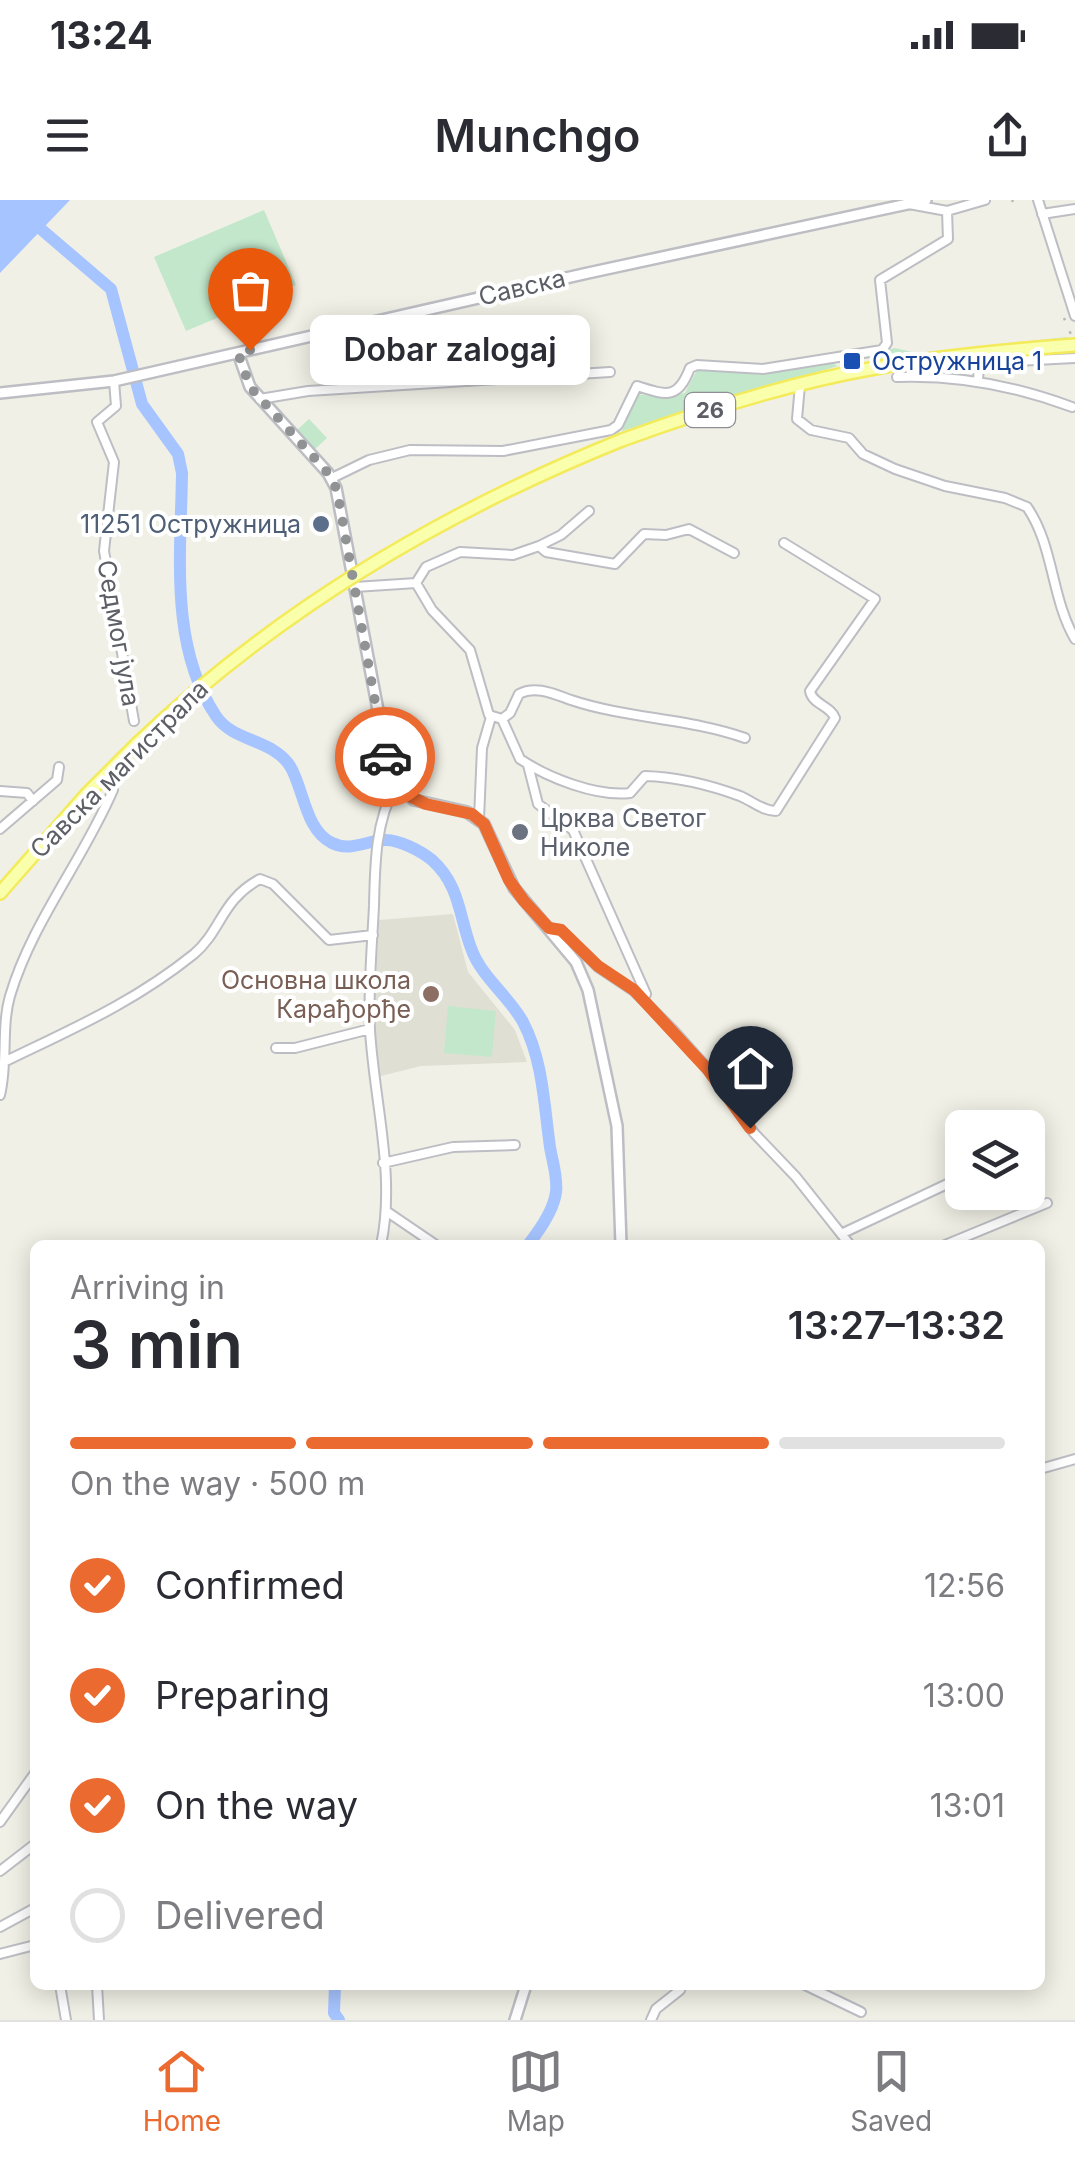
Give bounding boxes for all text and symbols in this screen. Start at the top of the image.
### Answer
text: 13:24 [50,12,153,58]
icon: menu [40,108,95,163]
text: Munchgo [435,108,640,163]
icon: share [980,108,1035,163]
pin [208,248,293,351]
street label: Савска [476,262,568,312]
icon: bag [223,263,278,318]
callout: Dobar zalogaj [310,315,590,385]
text: Dobar zalogaj [343,330,557,369]
place label: Остружница 1 [872,346,1042,376]
marker: Остружница 1 [841,350,863,372]
road number: 26 [685,393,735,427]
place label: 11251 Остружница [80,509,301,539]
marker: 11251 Остружница [310,513,332,535]
street label: Седмог јула [91,557,147,709]
street label: Савска магистрала [24,674,214,864]
courier [335,707,435,807]
icon: car [358,730,413,785]
place label: Црква Светог Николе [540,803,706,862]
marker: Црква Светог Николе [509,821,531,843]
place label: Основна школа Карађорђе [221,965,411,1024]
marker: Основна школа Карађорђе [420,983,442,1005]
pin [708,1026,793,1129]
icon: home [723,1041,778,1096]
map controls [945,1110,1045,1210]
button: layers [945,1110,1045,1210]
text: Arriving in [70,1268,225,1307]
text: 13:27–13:32 [788,1302,1005,1348]
text: 3 min [70,1305,243,1384]
text: On the way · 500 m [70,1464,365,1503]
icon: check [70,1558,125,1613]
text: Confirmed [155,1562,345,1608]
text: 12:56 [924,1566,1005,1605]
icon: check [70,1668,125,1723]
text: Preparing [155,1672,330,1718]
text: 13:00 [923,1676,1005,1715]
icon: check [70,1778,125,1833]
text: On the way [155,1782,358,1828]
text: 13:01 [930,1786,1005,1825]
text: Delivered [155,1892,325,1938]
tab: Home [143,2044,221,2138]
tab: Map [507,2044,565,2138]
tab: Saved [850,2044,932,2138]

